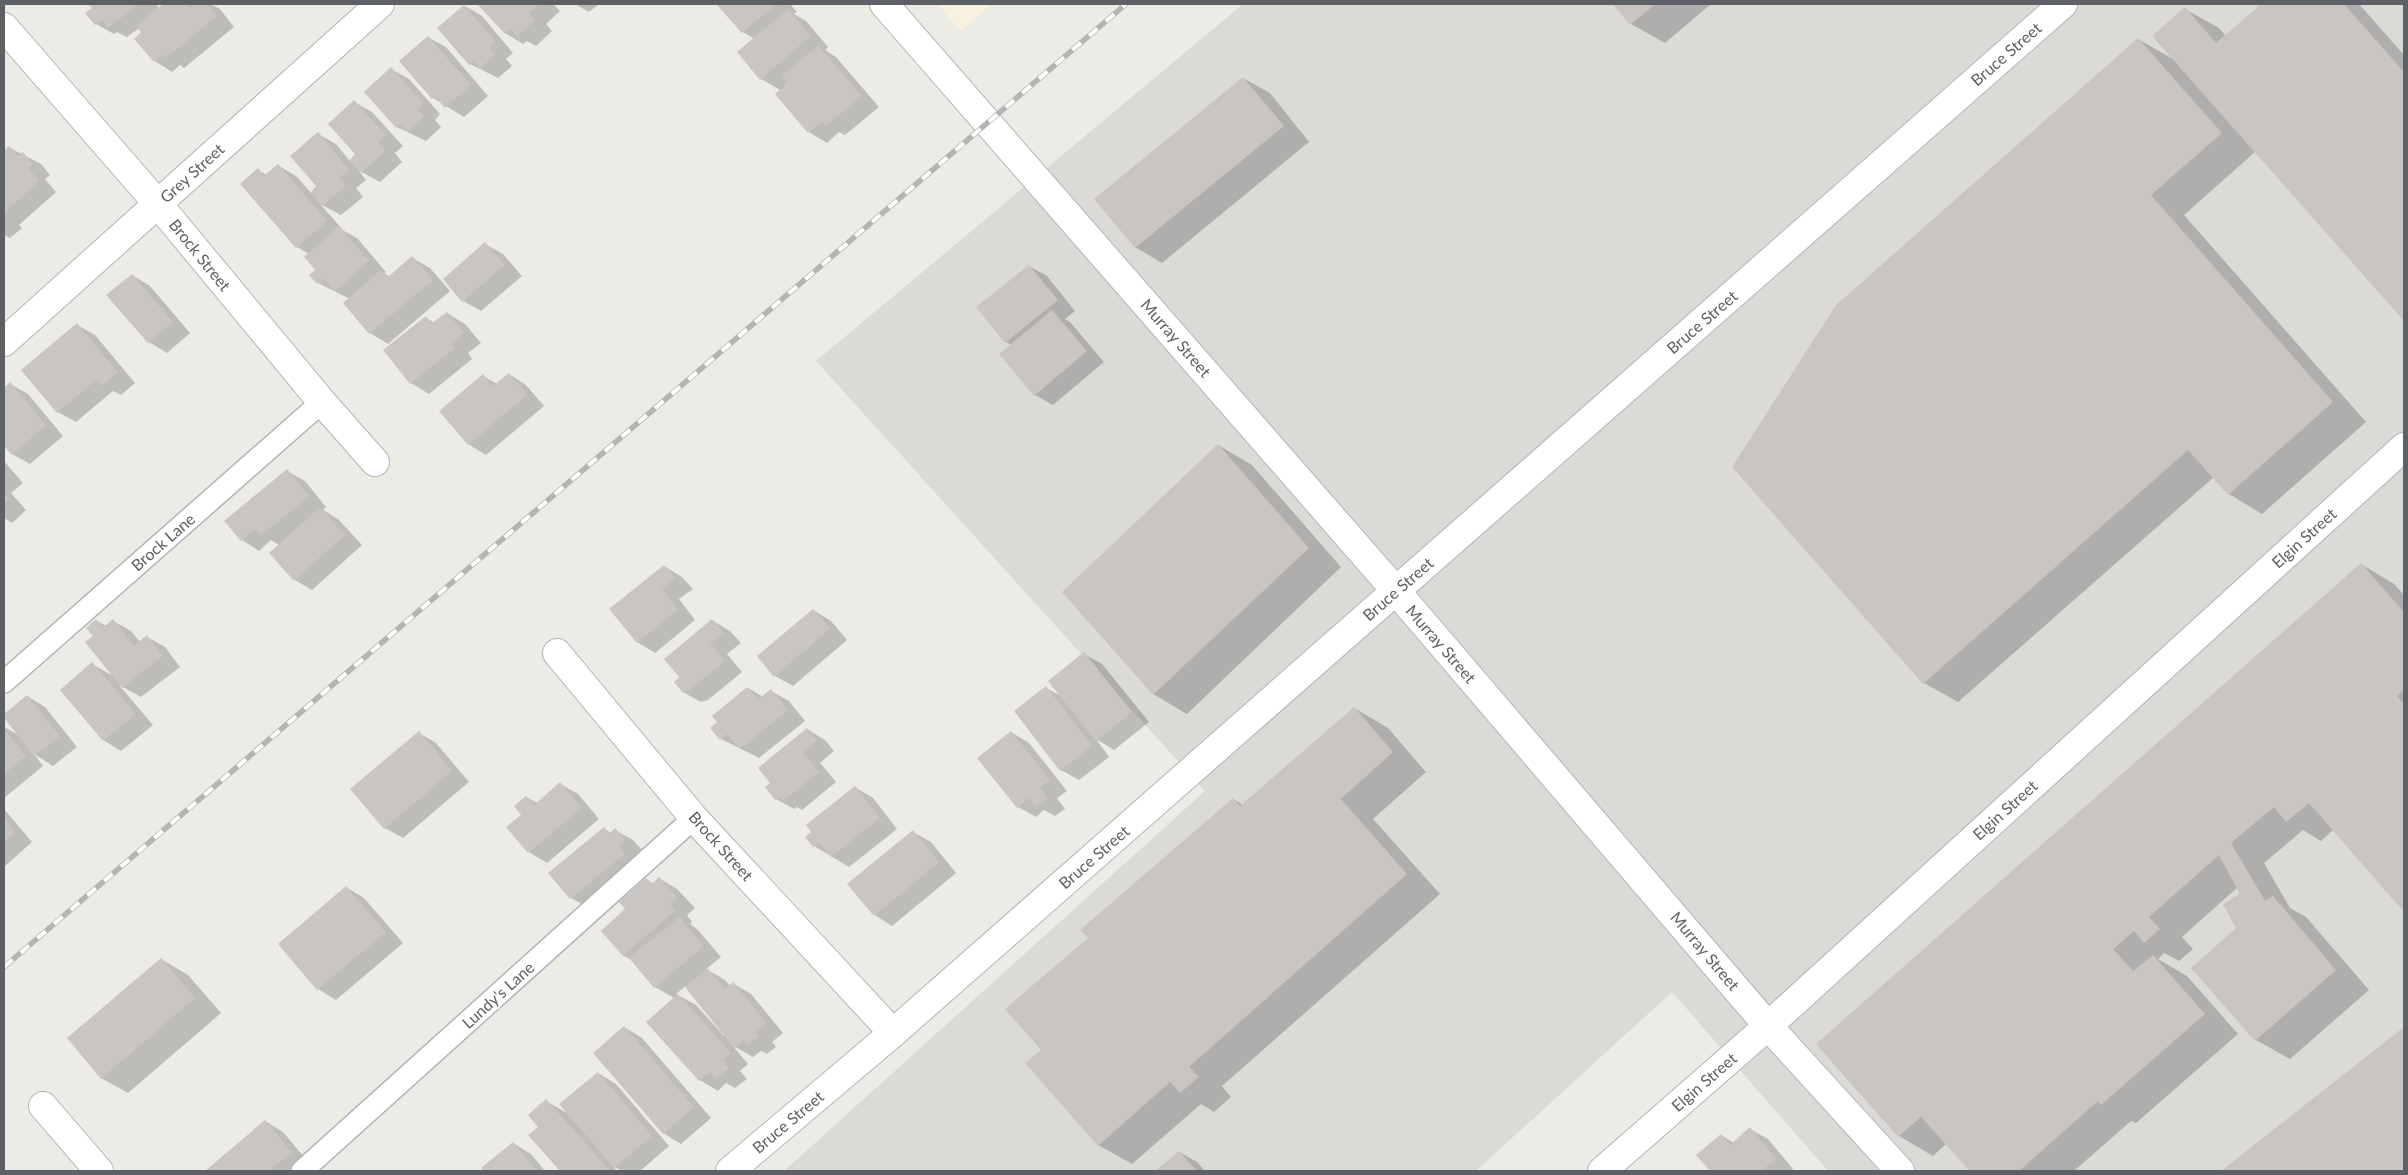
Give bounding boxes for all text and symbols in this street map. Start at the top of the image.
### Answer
street label: Bruce Street [1967,18,2045,89]
street label: Grey Street [156,139,228,206]
street label: Brock Street [166,215,235,295]
street label: Bruce Street [1663,286,1741,357]
street label: Murray Street [1137,295,1216,381]
street label: Elgin Street [2267,504,2340,572]
street label: Brock Lane [127,509,198,574]
street label: Bruce Street [1359,553,1437,624]
street label: Murray Street [1402,601,1481,687]
street label: Elgin Street [1968,776,2041,844]
street label: Brock Street [685,807,758,884]
street label: Bruce Street [1055,821,1133,892]
street label: Murray Street [1667,907,1744,994]
street label: Lundy's Lane [458,957,538,1032]
street label: Elgin Street [1667,1048,1740,1115]
street label: Bruce Street [748,1086,827,1157]

